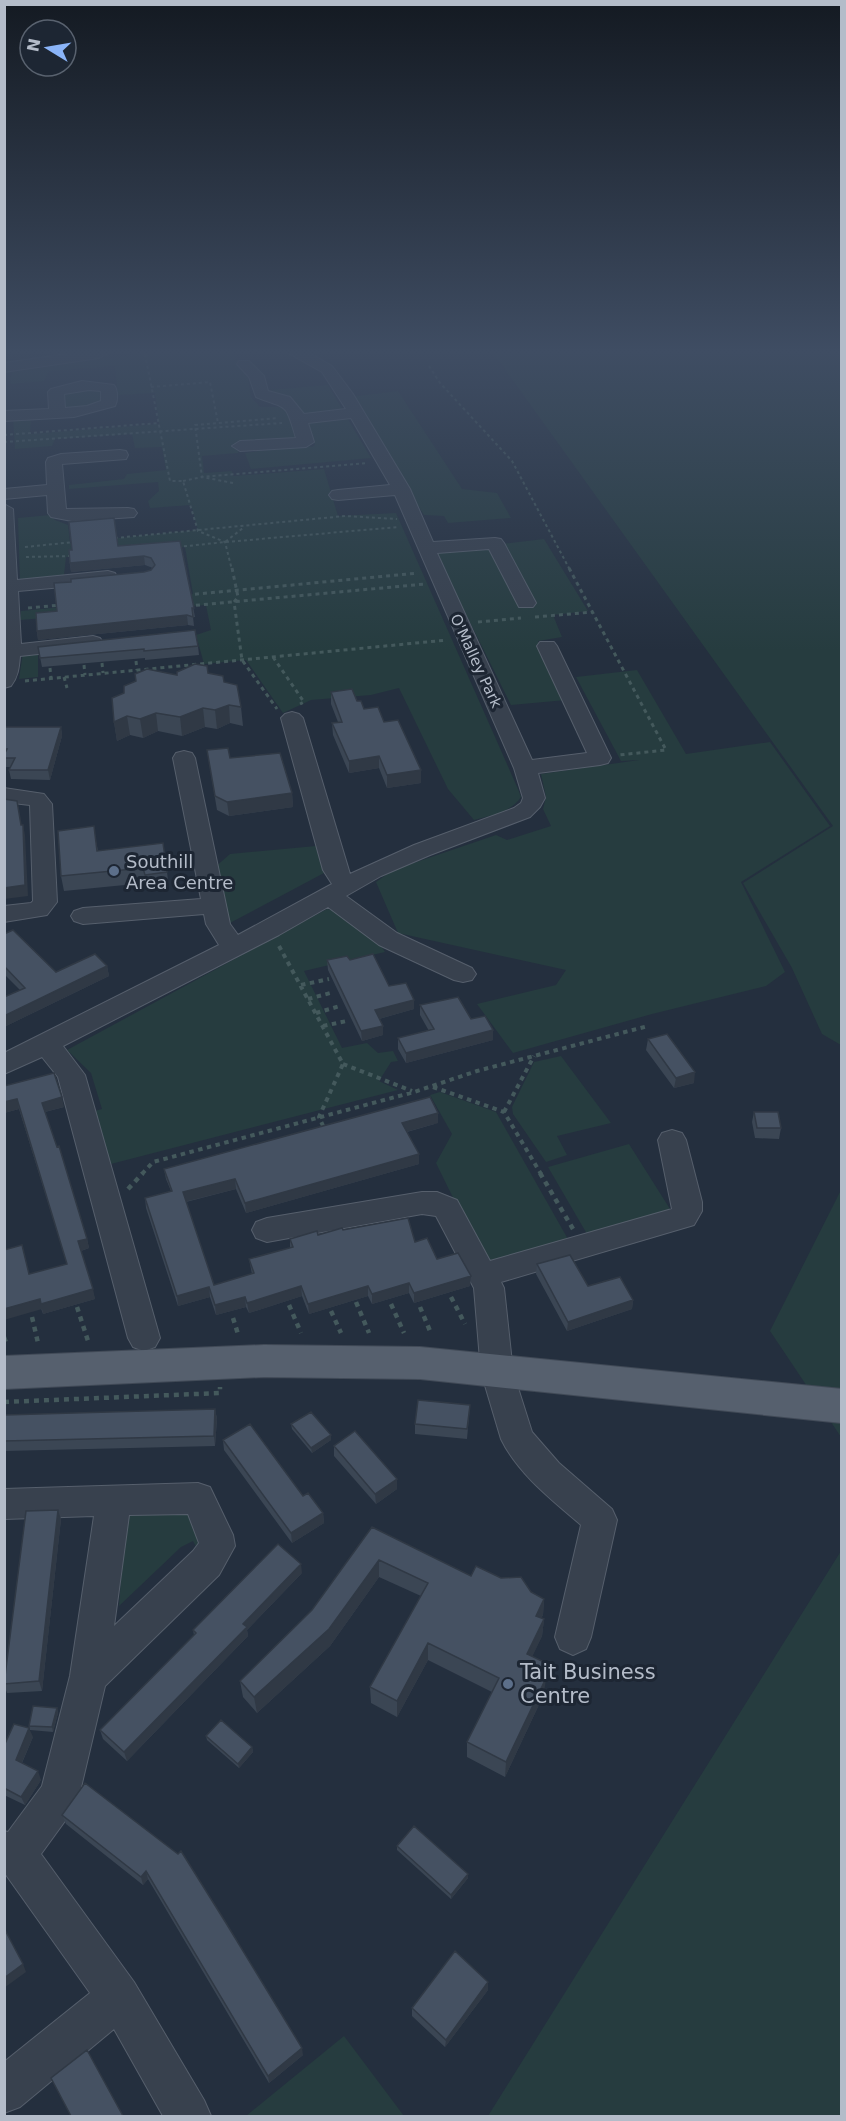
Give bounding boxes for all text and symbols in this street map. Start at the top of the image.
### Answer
north arrow [18,18,78,78]
text: N [23,37,44,54]
street label: O'Malley Park [446,611,506,711]
place label: Southill Area Centre [126,851,233,893]
marker: Southill Area Centre [107,864,121,878]
place label: Tait Business Centre [519,1660,656,1708]
marker: Tait Business Centre [501,1677,515,1691]

